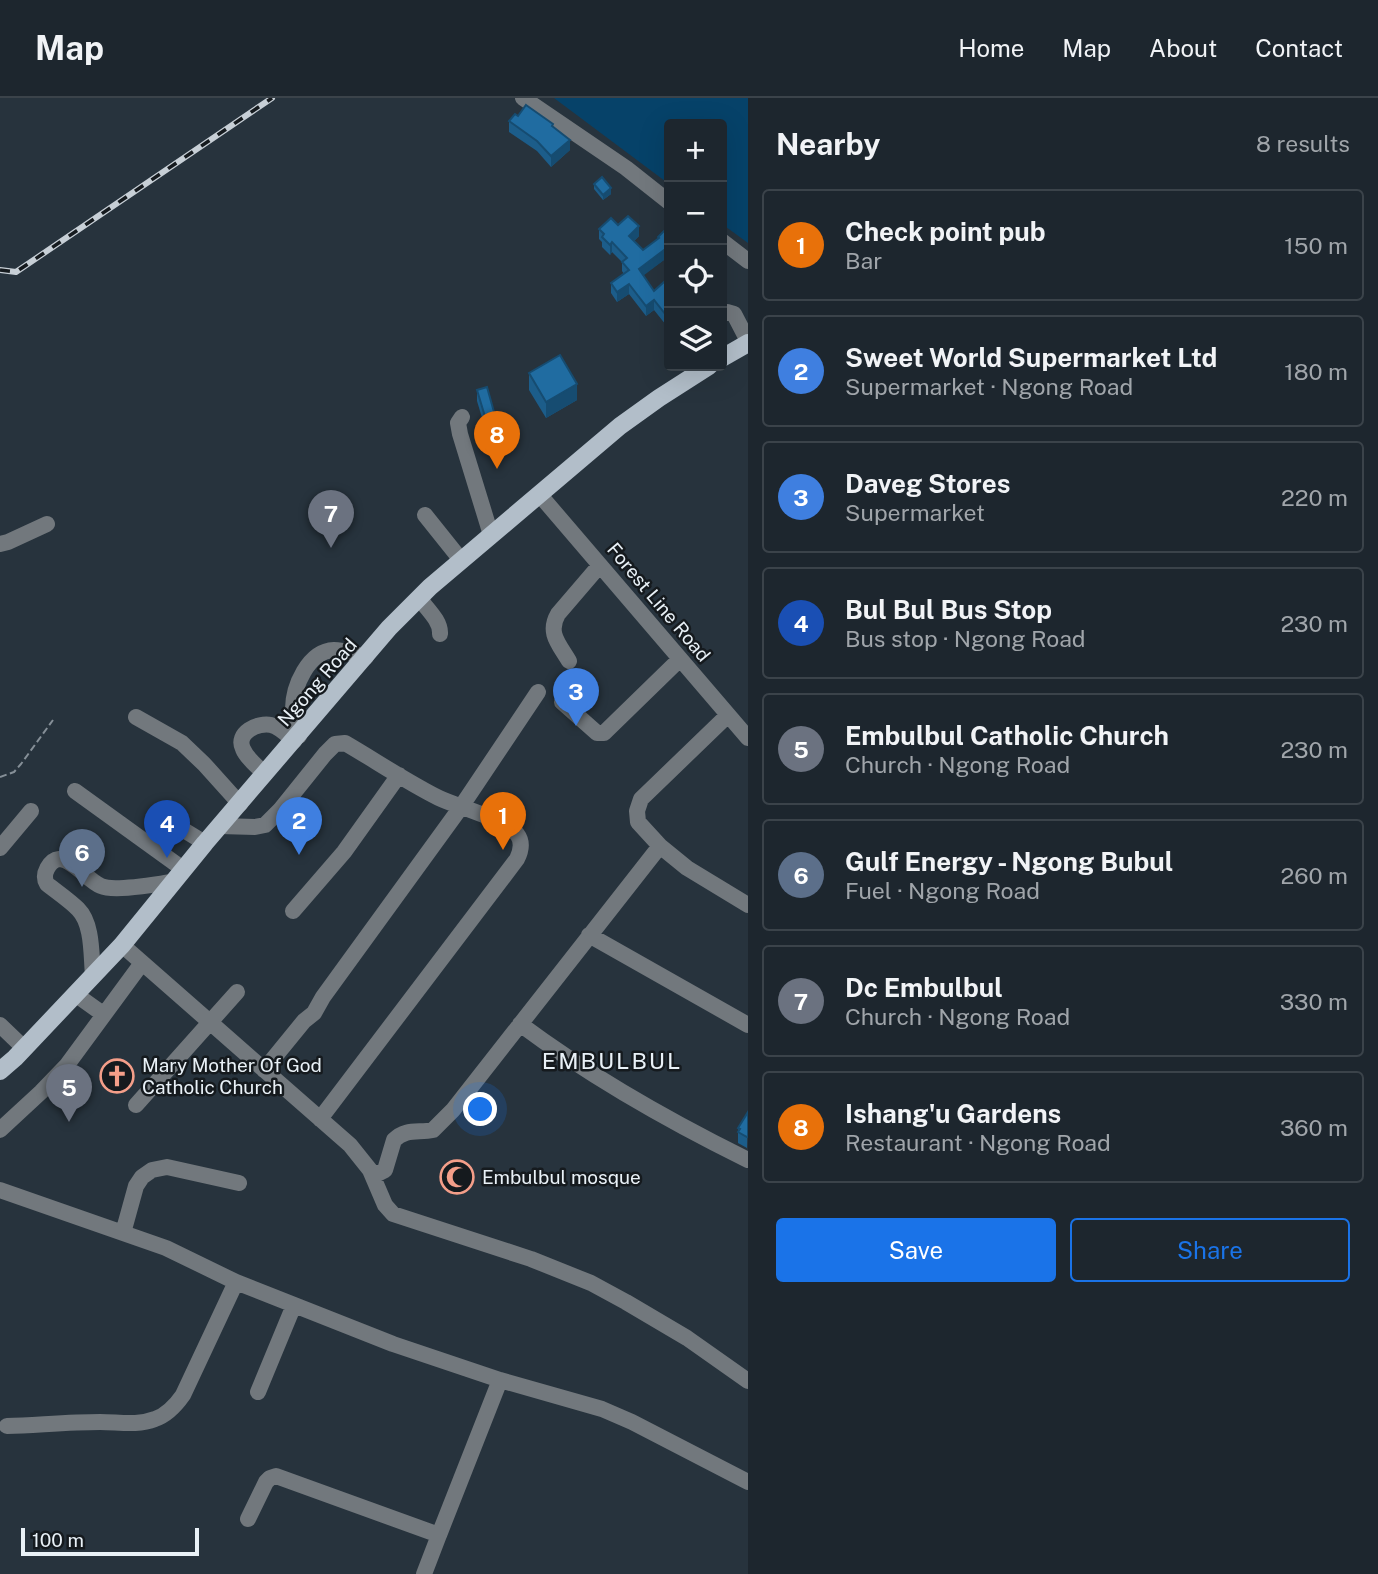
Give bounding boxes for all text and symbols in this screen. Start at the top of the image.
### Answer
text: Map [35,29,104,67]
text: Home [958,34,1024,62]
text: Map [1062,34,1111,62]
text: About [1149,34,1217,62]
text: Contact [1255,34,1343,62]
map controls [664,119,727,371]
button: + [664,119,727,182]
text: Nearby [776,126,880,162]
text: 8 results [1256,130,1350,157]
button: − [664,182,727,245]
text: Check point pub [845,216,1046,247]
text: 1 [796,232,806,259]
text: 150 m [1284,232,1348,259]
button: locate [664,245,727,308]
text: Bar [845,247,882,274]
button: layers [664,308,727,371]
text: Sweet World Supermarket Ltd [845,342,1217,373]
text: 2 [794,358,808,385]
text: 180 m [1284,358,1348,385]
text: Supermarket · Ngong Road [845,373,1133,400]
pin: 8 [474,411,520,469]
text: Daveg Stores [845,468,1010,499]
text: 3 [793,484,809,511]
text: 220 m [1281,484,1348,511]
pin: 7 [308,490,354,548]
text: Supermarket [845,499,985,526]
street label: Forest Line Road [603,538,715,666]
text: Bul Bul Bus Stop [845,594,1052,625]
text: 4 [793,610,809,637]
text: 230 m [1280,610,1348,637]
text: Bus stop · Ngong Road [845,625,1086,652]
street label: Ngong Road [273,634,361,730]
pin: 3 [553,668,599,726]
text: Embulbul Catholic Church [845,720,1169,751]
text: 5 [793,736,809,763]
text: 230 m [1280,736,1348,763]
text: Church · Ngong Road [845,751,1070,778]
pin: 1 [480,792,526,850]
pin: 2 [276,797,322,855]
pin: 4 [144,800,190,858]
pin: 6 [59,829,105,887]
text: Gulf Energy - Ngong Bubul [845,846,1173,877]
text: 6 [793,862,809,889]
text: 260 m [1281,862,1348,889]
text: Fuel · Ngong Road [845,877,1040,904]
text: Dc Embulbul [845,972,1003,1003]
text: 7 [794,988,808,1015]
text: 330 m [1280,988,1348,1015]
text: Church · Ngong Road [845,1003,1070,1030]
district label: EMBULBUL [542,1047,682,1074]
place label: Mary Mother Of God Catholic Church [142,1054,322,1098]
church icon: Mary Mother Of God Catholic Church [98,1057,136,1095]
pin: 5 [46,1064,92,1122]
your location [463,1092,497,1126]
text: Ishang'u Gardens [845,1098,1061,1129]
text: 8 [793,1114,809,1141]
text: 360 m [1280,1114,1348,1141]
text: Restaurant · Ngong Road [845,1129,1111,1156]
mosque icon: Embulbul mosque [438,1158,476,1196]
place label: Embulbul mosque [482,1166,641,1188]
button: Save [776,1218,1056,1282]
button: Share [1070,1218,1350,1282]
scale bar [21,1525,200,1557]
text: 100 m [32,1529,84,1551]

